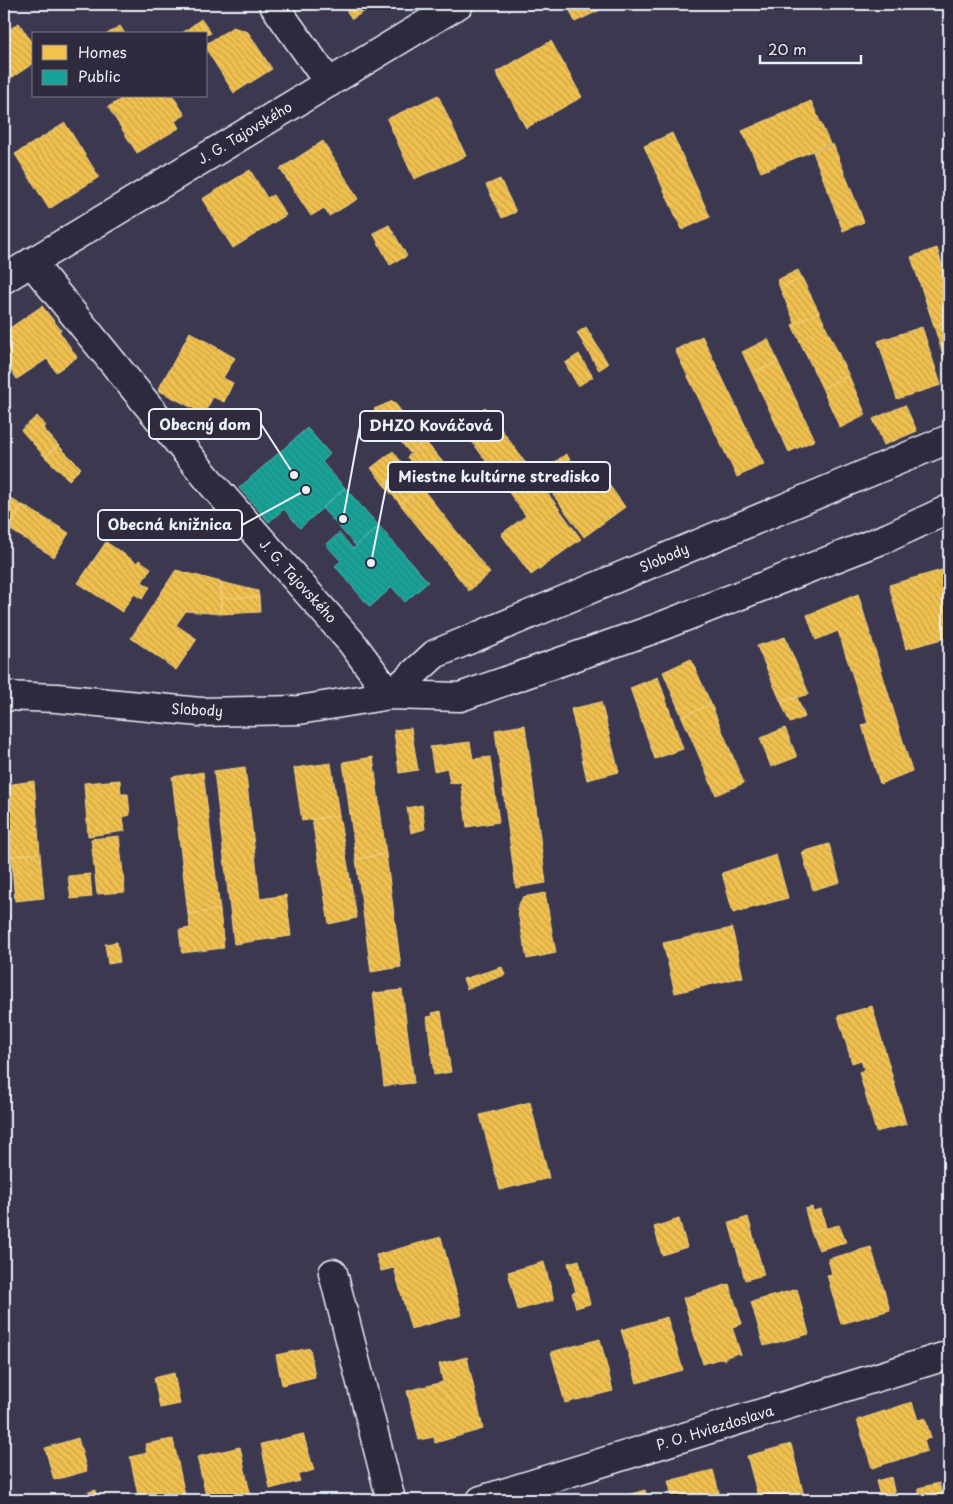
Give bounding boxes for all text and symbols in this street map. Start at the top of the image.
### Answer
legend [32,32,208,98]
scale bar [760,32,862,64]
text: 20 m [768,37,807,60]
text: Homes [78,40,127,63]
text: Public [78,64,121,87]
street label: J. G. Tajovského [194,96,296,169]
callout: Obecný dom [149,409,261,439]
callout: DHZO Kováčová [360,411,503,441]
text: Obecný dom [159,412,251,435]
text: DHZO Kováčová [369,413,493,436]
callout: Miestne kultúrne stredisko [388,462,610,492]
text: Miestne kultúrne stredisko [398,464,600,487]
callout: Obecná knižnica [98,510,242,540]
text: Obecná knižnica [108,512,232,535]
street label: J. G. Tajovského [255,534,342,627]
street label: Slobody [636,538,692,577]
street label: Slobody [171,698,223,721]
street label: P. O. Hviezdoslava [654,1400,776,1455]

